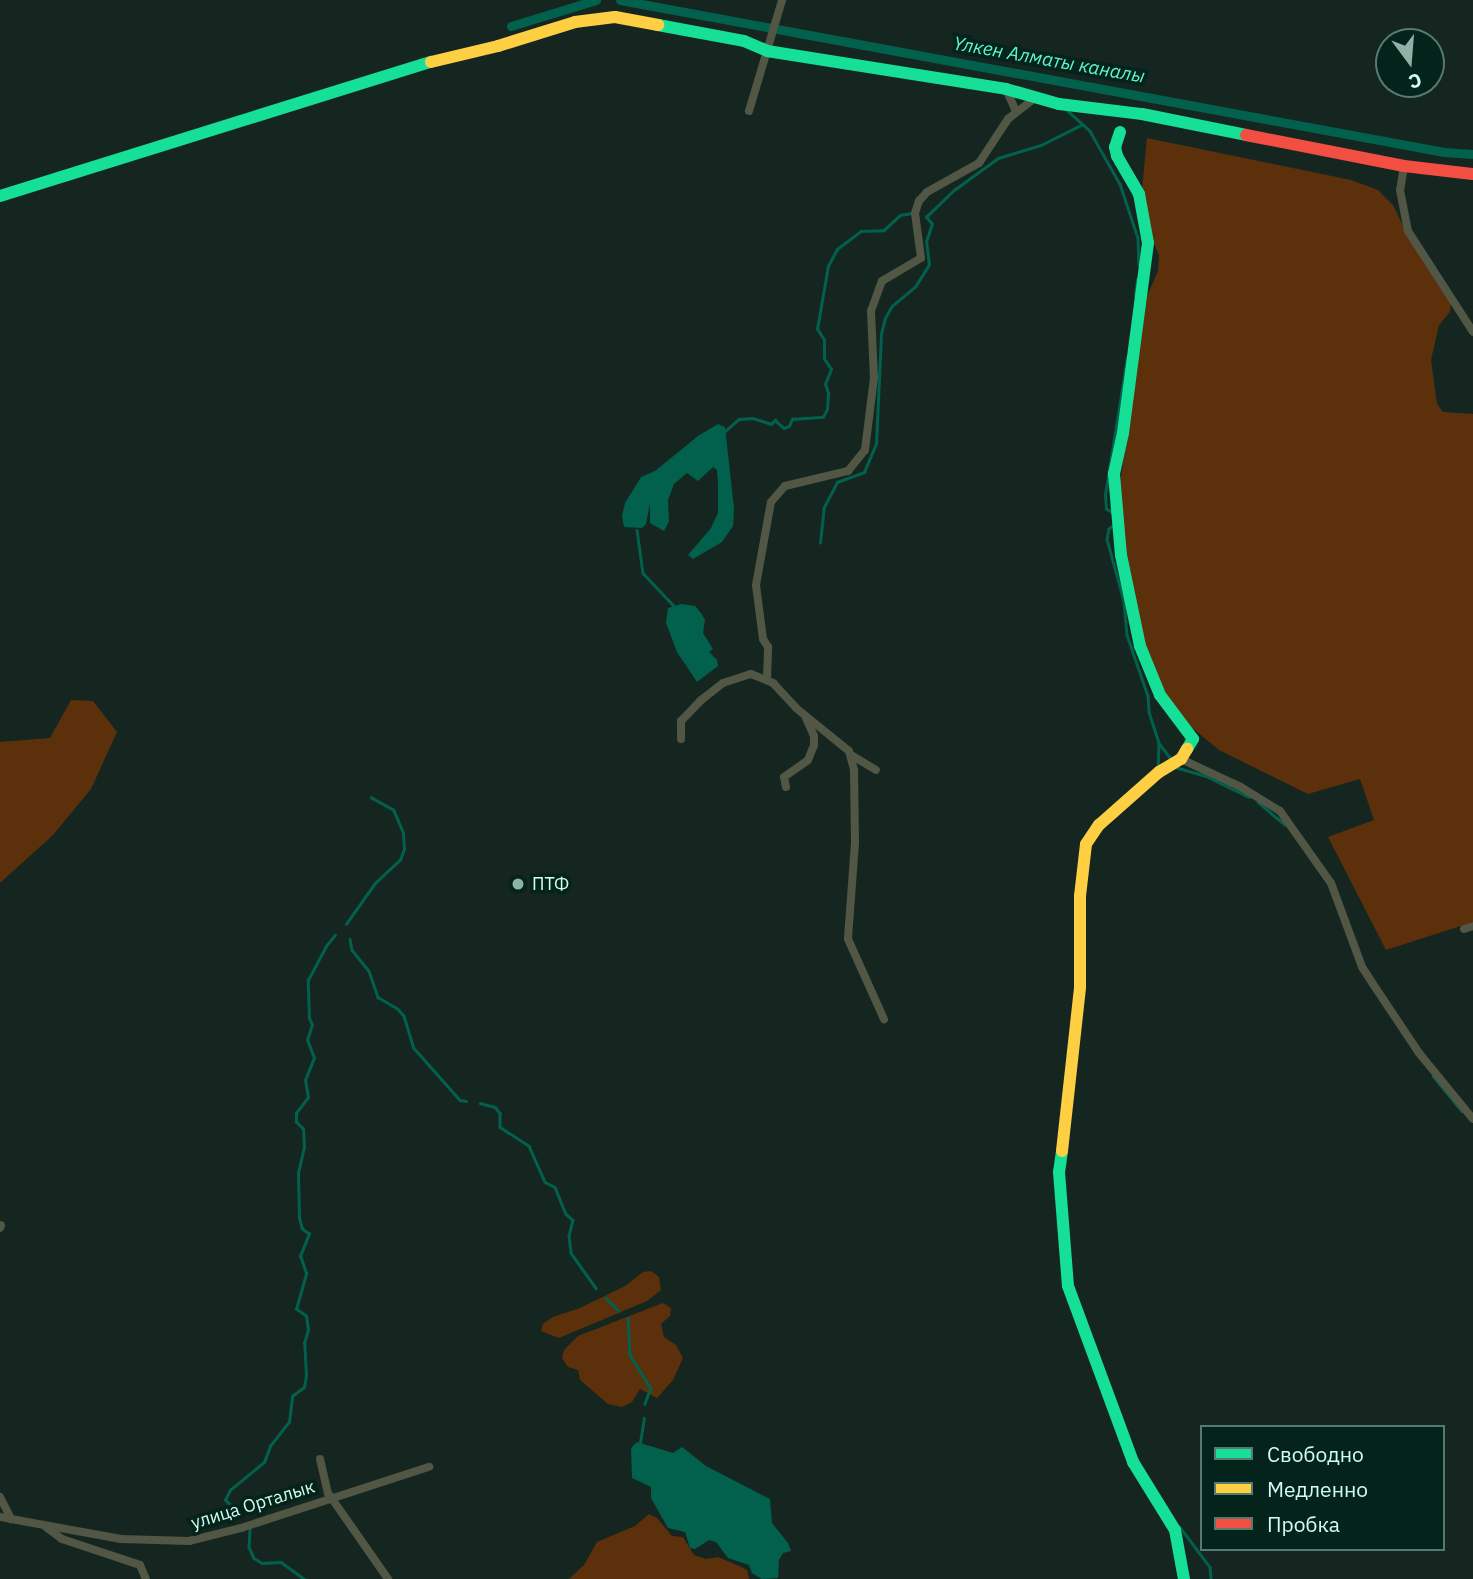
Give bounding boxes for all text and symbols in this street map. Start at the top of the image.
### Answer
north arrow [1375,28,1445,98]
water label: Үлкен Алматы каналы [951,32,1147,88]
text: С [1406,68,1424,95]
place label: ПТФ [532,873,569,895]
marker: ПТФ [510,876,526,892]
legend [1200,1425,1445,1551]
text: Свободно [1267,1440,1364,1468]
text: Медленно [1267,1475,1368,1503]
street label: улица Орталык [189,1476,317,1534]
text: Пробка [1267,1510,1340,1538]

